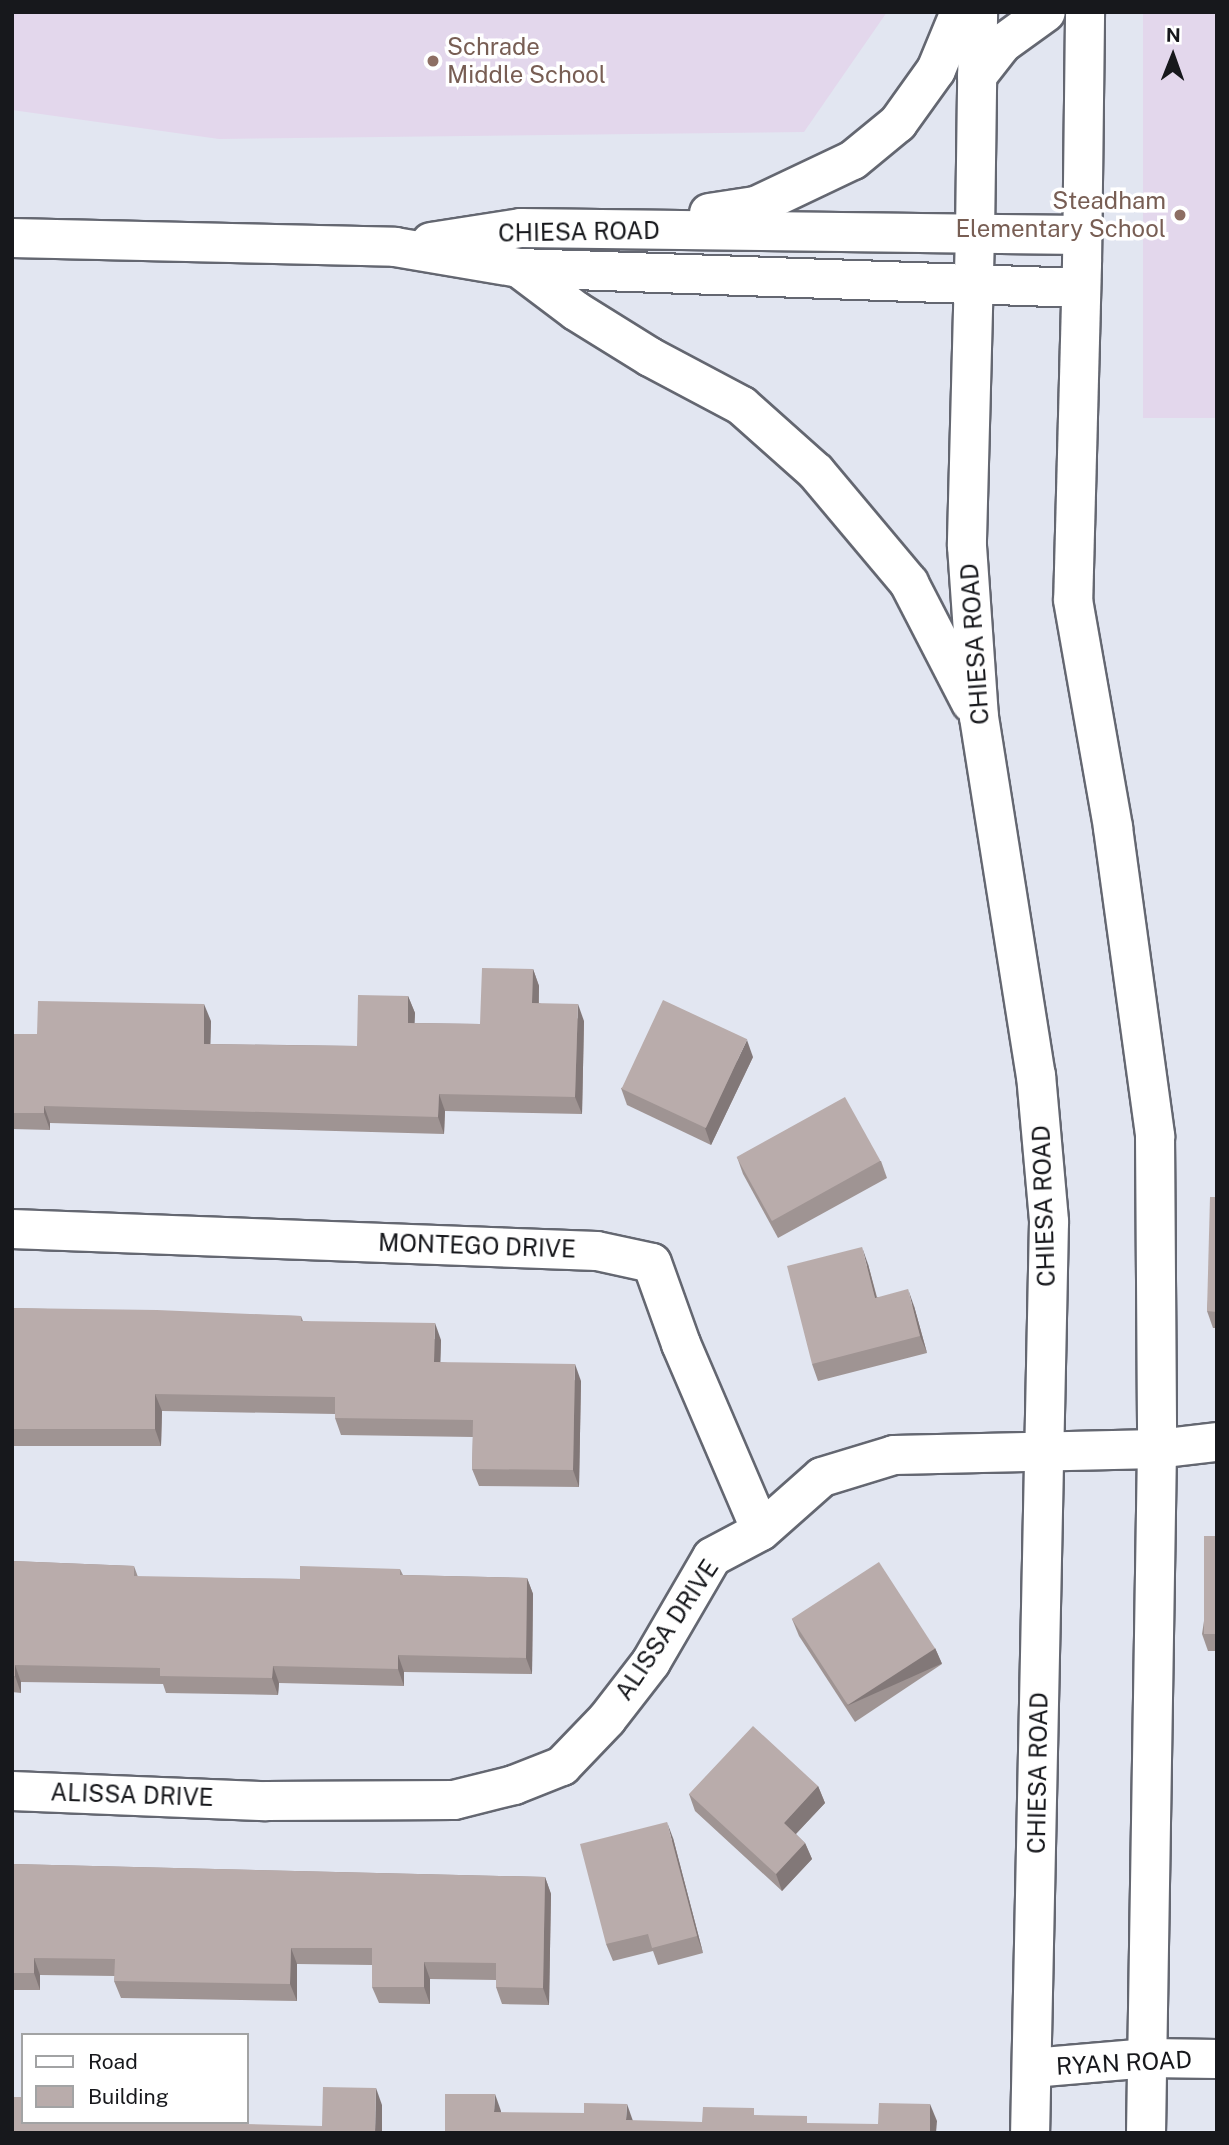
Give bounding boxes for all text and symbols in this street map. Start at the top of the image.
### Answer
north arrow [1138,21,1208,91]
text: N [1166,24,1181,46]
place label: Schrade Middle School [447,33,606,89]
marker: Schrade Middle School [425,53,441,69]
place label: Steadham Elementary School [955,187,1166,243]
marker: Steadham Elementary School [1172,207,1188,223]
street label: CHIESA ROAD [498,216,660,248]
street label: CHIESA ROAD [955,562,995,726]
street label: CHIESA ROAD [1027,1125,1061,1287]
street label: MONTEGO DRIVE [378,1228,576,1264]
street label: ALISSA DRIVE [609,1554,725,1706]
street label: CHIESA ROAD [1022,1692,1054,1854]
street label: ALISSA DRIVE [50,1778,214,1812]
legend [21,2033,248,2124]
street label: RYAN ROAD [1055,2045,1193,2081]
text: Road [88,2049,138,2074]
text: Building [88,2084,169,2109]

